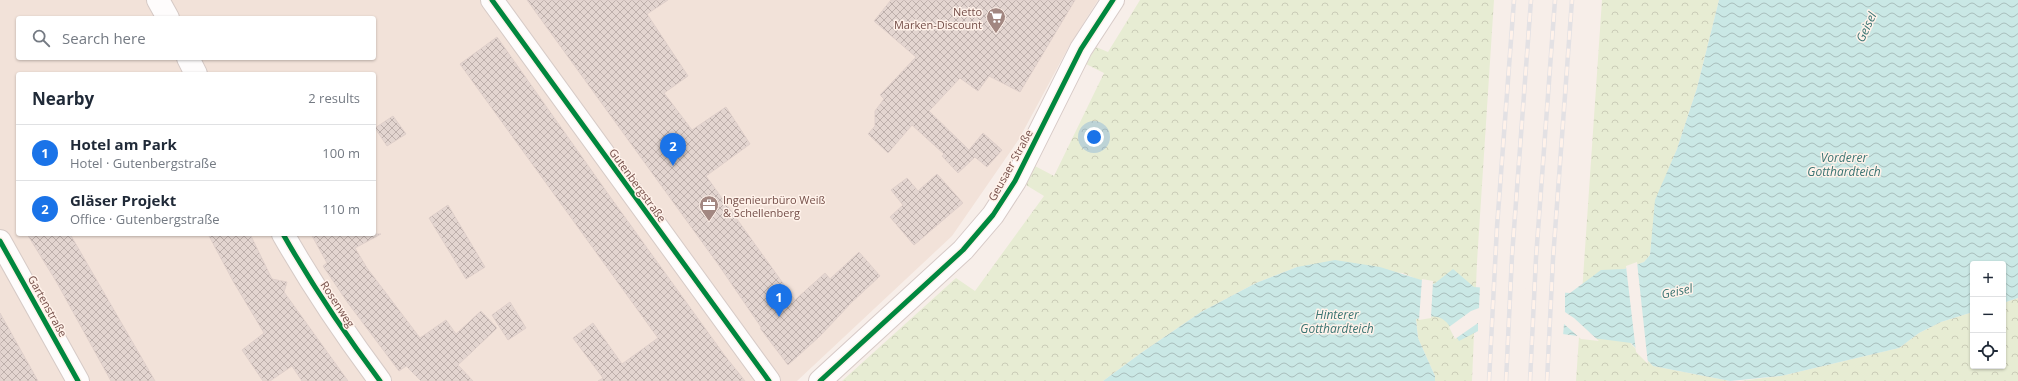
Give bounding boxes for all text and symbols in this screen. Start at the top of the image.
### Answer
place label: Netto Marken-Discount [894,4,982,32]
supermarket icon: Netto Marken-Discount [985,6,1007,34]
water label: Geisel [1852,8,1881,45]
search box [16,16,376,60]
icon: search [30,27,52,49]
text: Search here [62,28,146,48]
text: Nearby [32,87,94,110]
text: 2 results [308,89,360,107]
street label: Geusaer Straße [984,127,1036,203]
your location [1084,127,1104,147]
pin: 2 [660,133,686,166]
text: Hotel am Park [70,134,177,154]
text: 1 [41,144,49,162]
text: 100 m [322,144,360,162]
street label: Gutenbergstraße [606,145,670,225]
water label: Vorderer Gotthardteich [1807,149,1881,180]
text: Hotel · Gutenbergstraße [70,154,217,172]
text: Gläser Projekt [70,190,176,210]
place label: Ingenieurbüro Weiß & Schellenberg [723,192,825,220]
office icon: Ingenieurbüro Weiß & Schellenberg [698,194,720,222]
text: 2 [41,200,49,218]
text: 110 m [322,200,360,218]
text: Office · Gutenbergstraße [70,210,220,228]
map controls [1970,261,2006,369]
button: + [1970,261,2006,297]
street label: Gartenstraße [25,273,71,339]
street label: Rosenweg [317,278,359,330]
water label: Geisel [1660,279,1695,303]
pin: 1 [766,284,792,317]
button: − [1970,297,2006,333]
water label: Hinterer Gotthardteich [1300,306,1374,337]
button: locate [1970,333,2006,369]

